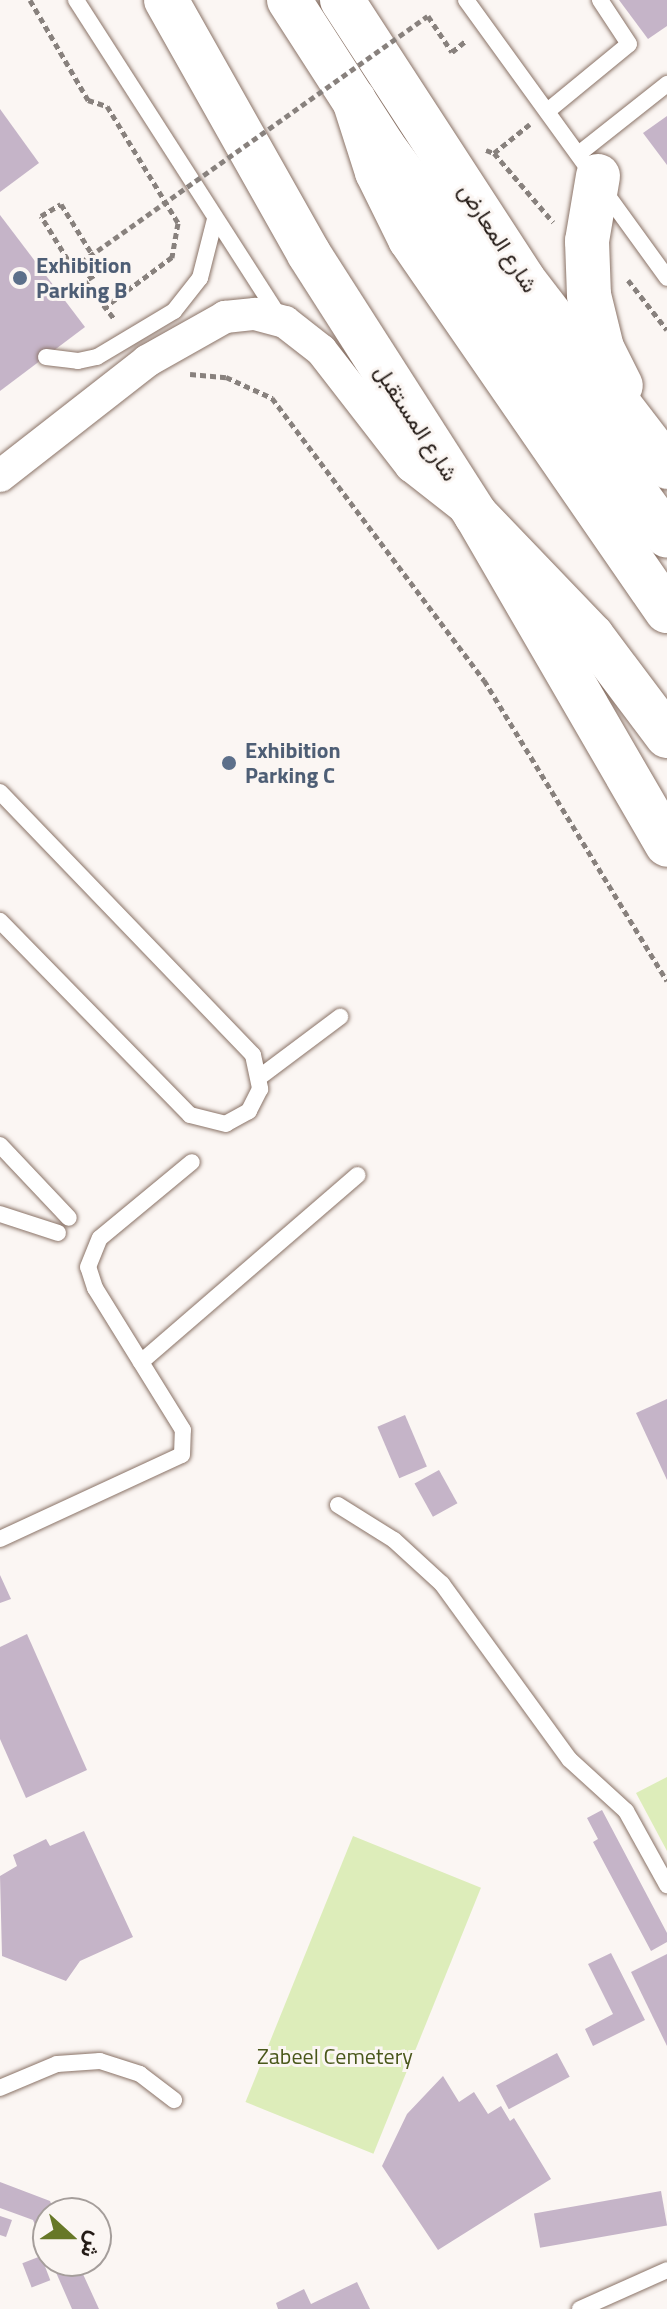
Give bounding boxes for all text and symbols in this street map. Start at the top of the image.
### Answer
street label: شارع المعارض [453,179,543,297]
place label: Exhibition Parking B [36,252,132,304]
marker: Exhibition Parking B [11,269,29,287]
street label: شارع المستقبل [369,360,463,486]
place label: Exhibition Parking C [245,737,341,788]
marker: Exhibition Parking C [220,754,238,772]
park label: Zabeel Cemetery [257,2044,413,2070]
north arrow [32,2197,112,2277]
text: ش [72,2226,113,2263]

